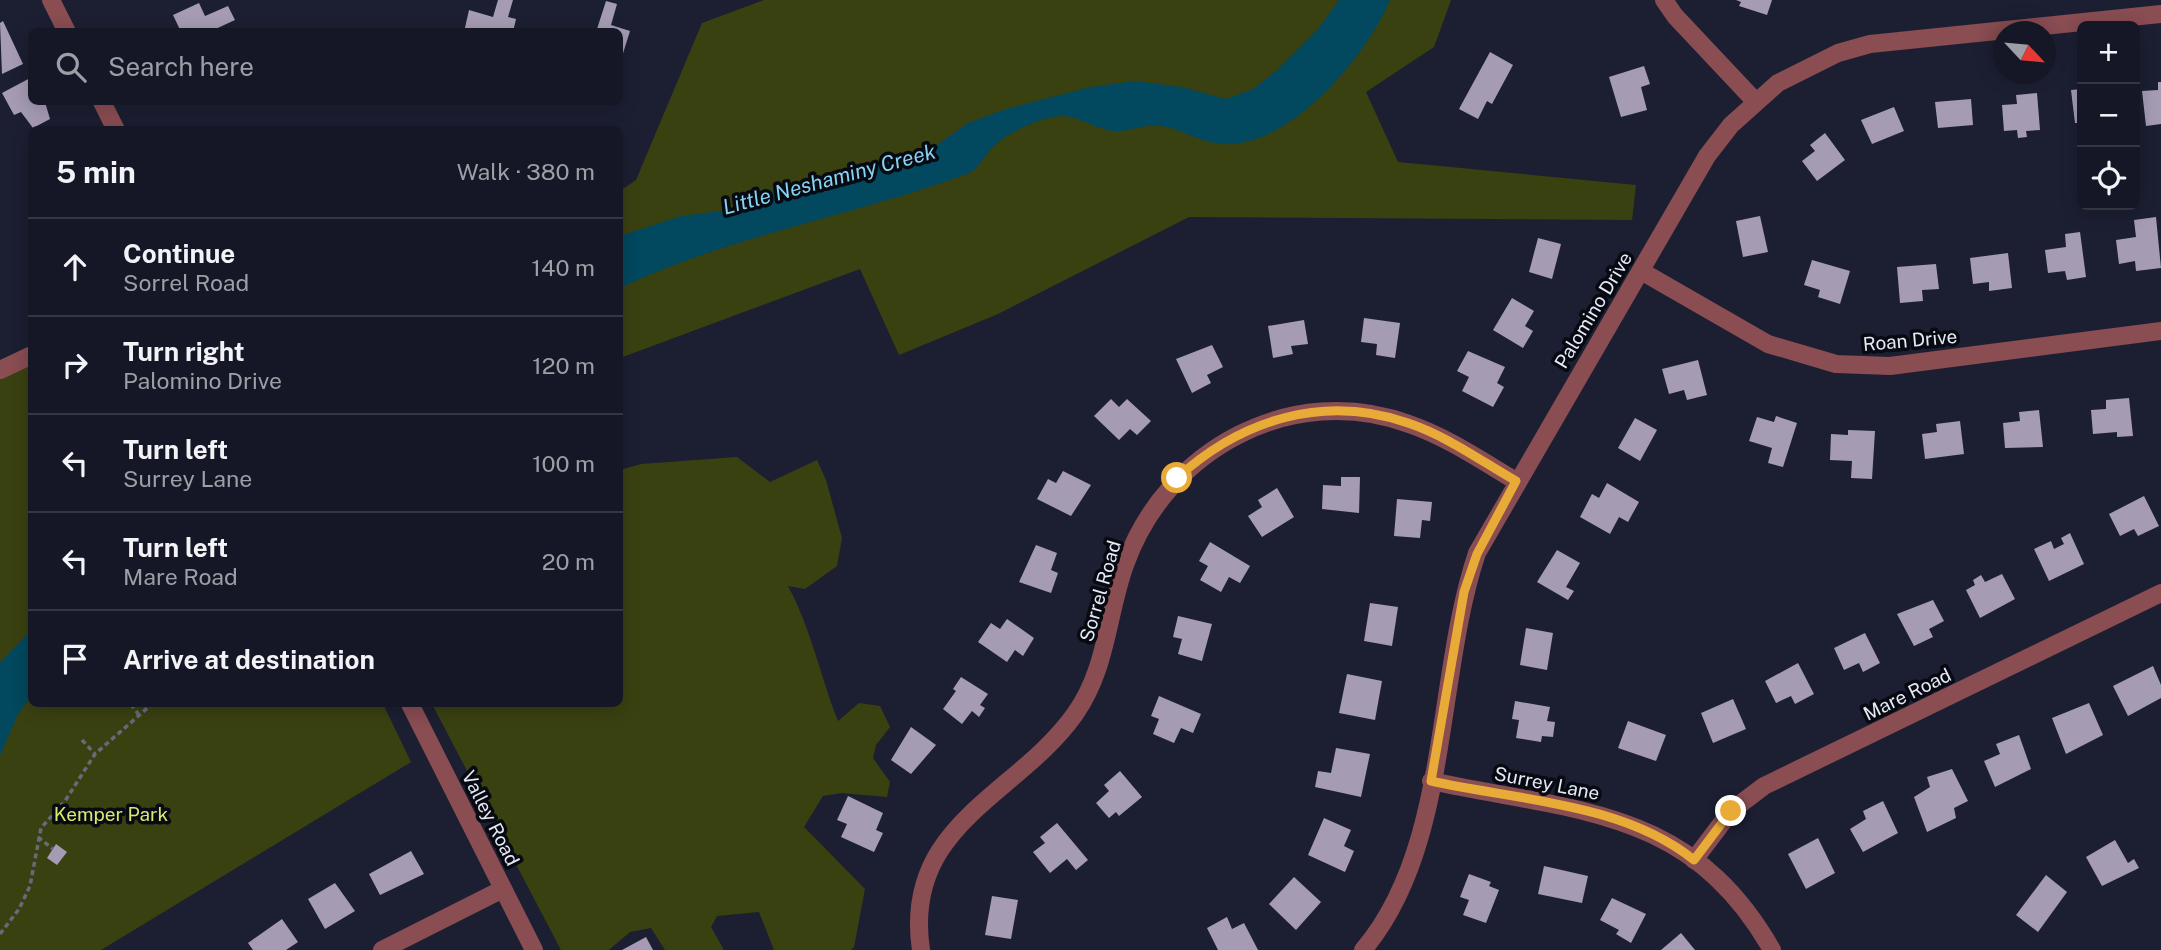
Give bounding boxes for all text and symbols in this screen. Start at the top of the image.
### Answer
north arrow [1993,21,2056,84]
map controls [2077,21,2140,210]
button: + [2077,21,2140,84]
search box [28,28,623,105]
icon: search [52,48,90,86]
text: Search here [108,51,254,82]
button: − [2077,84,2140,147]
water label: Little Neshaminy Creek [720,138,939,219]
button: locate [2077,147,2140,210]
text: 5 min [56,154,136,190]
text: Walk · 380 m [457,158,595,185]
text: Continue [123,238,235,269]
icon: ahead [56,248,94,286]
street label: Palomino Drive [1550,248,1636,372]
text: 140 m [532,254,595,281]
text: Sorrel Road [123,269,249,296]
street label: Roan Drive [1862,325,1958,355]
text: Turn right [123,336,245,367]
icon: right [56,346,94,384]
text: 120 m [532,352,595,379]
text: Palomino Drive [123,367,282,394]
text: Turn left [123,434,228,465]
icon: left [56,444,94,482]
text: 100 m [532,450,595,477]
route start [1161,462,1192,493]
text: Surrey Lane [123,465,252,492]
text: Turn left [123,532,228,563]
street label: Sorrel Road [1075,538,1125,644]
icon: left [56,542,94,580]
text: 20 m [542,548,595,575]
text: Mare Road [123,563,238,590]
icon: arrive [56,640,94,678]
text: Arrive at destination [123,644,375,675]
street label: Mare Road [1860,663,1954,725]
street label: Surrey Lane [1492,762,1602,804]
street label: Valley Road [458,767,524,869]
route end [1715,795,1746,826]
park label: Kemper Park [54,803,168,825]

